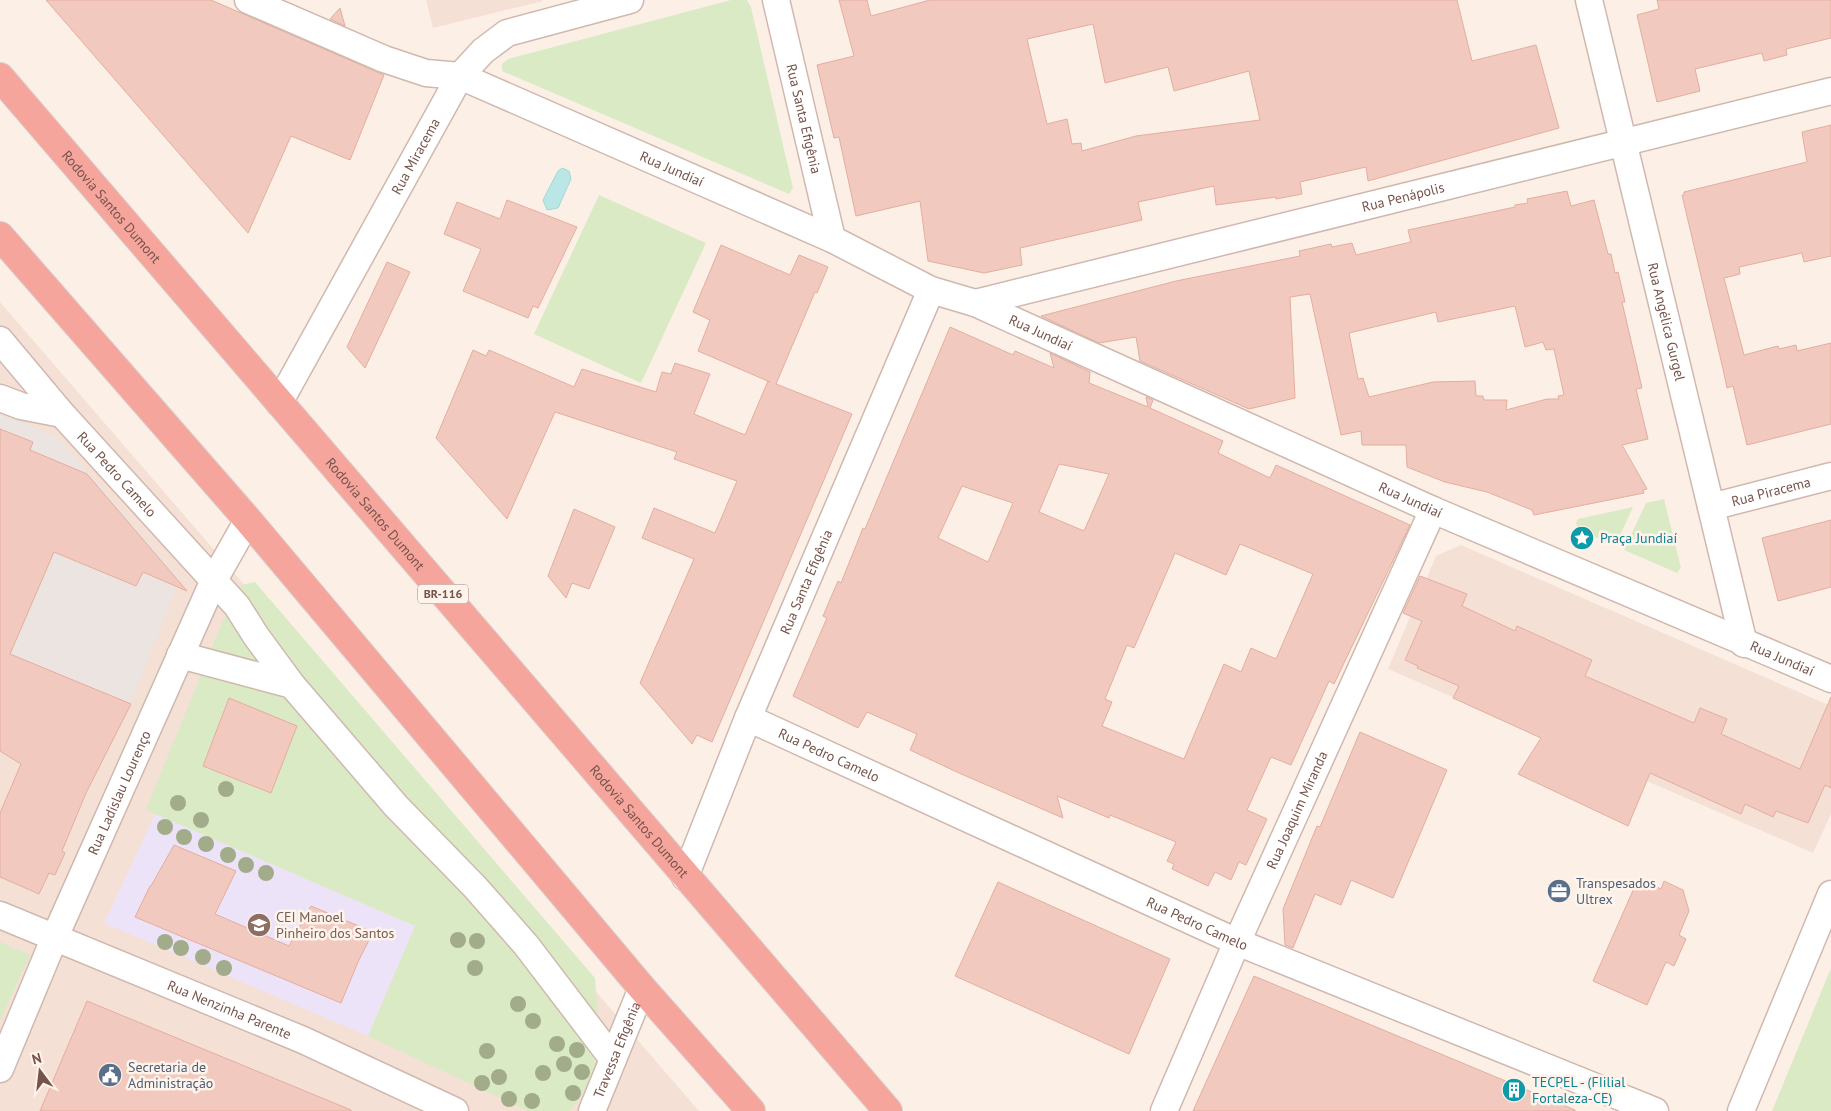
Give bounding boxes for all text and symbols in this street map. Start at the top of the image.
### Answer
street label: Rua Santa Efigênia [782,62,825,175]
street label: Rua Miracema [387,115,444,198]
street label: Rodovia Santos Dumont [58,147,165,267]
street label: Rua Jundiaí [637,147,707,191]
street label: Rua Penápolis [1360,178,1446,216]
street label: Rua Angélica Gurgel [1644,261,1689,383]
street label: Rua Jundiaí [1006,310,1075,355]
street label: Rua Pedro Camelo [73,428,160,521]
street label: Rodovia Santos Dumont [322,454,429,574]
street label: Rua Piracema [1729,473,1813,510]
street label: Rua Jundiaí [1376,478,1445,522]
place icon: Praça Jundiaí [1569,525,1595,551]
street label: Rua Santa Efigênia [776,527,837,637]
place label: Praça Jundiaí [1600,529,1678,547]
road number: BR-116 [418,584,468,604]
street label: Rua Jundiaí [1747,637,1817,680]
street label: Rua Pedro Camelo [775,724,882,786]
street label: Rua Ladislau Lourenço [84,728,155,858]
street label: Rua Joaquim Miranda [1262,748,1331,872]
street label: Rodovia Santos Dumont [586,761,693,882]
place label: Transpesados Ultrex [1576,874,1656,908]
office icon: Transpesados Ultrex [1546,878,1572,904]
street label: Rua Pedro Camelo [1144,893,1250,954]
place label: CEI Manoel Pinheiro dos Santos [276,908,395,942]
school or university icon: CEI Manoel Pinheiro dos Santos [246,912,272,938]
street label: Rua Nenzinha Parente [165,976,294,1043]
street label: Travessa Efigênia [589,999,644,1101]
north arrow [15,1046,65,1096]
text: N [30,1049,43,1068]
place label: Secretaria de Administração [128,1058,213,1092]
public building icon: Secretaria de Administração [97,1062,123,1088]
place label: TECPEL - (FIilial Fortaleza-CE) [1532,1073,1625,1107]
building icon: TECPEL - (FIilial Fortaleza-CE) [1501,1077,1527,1103]

